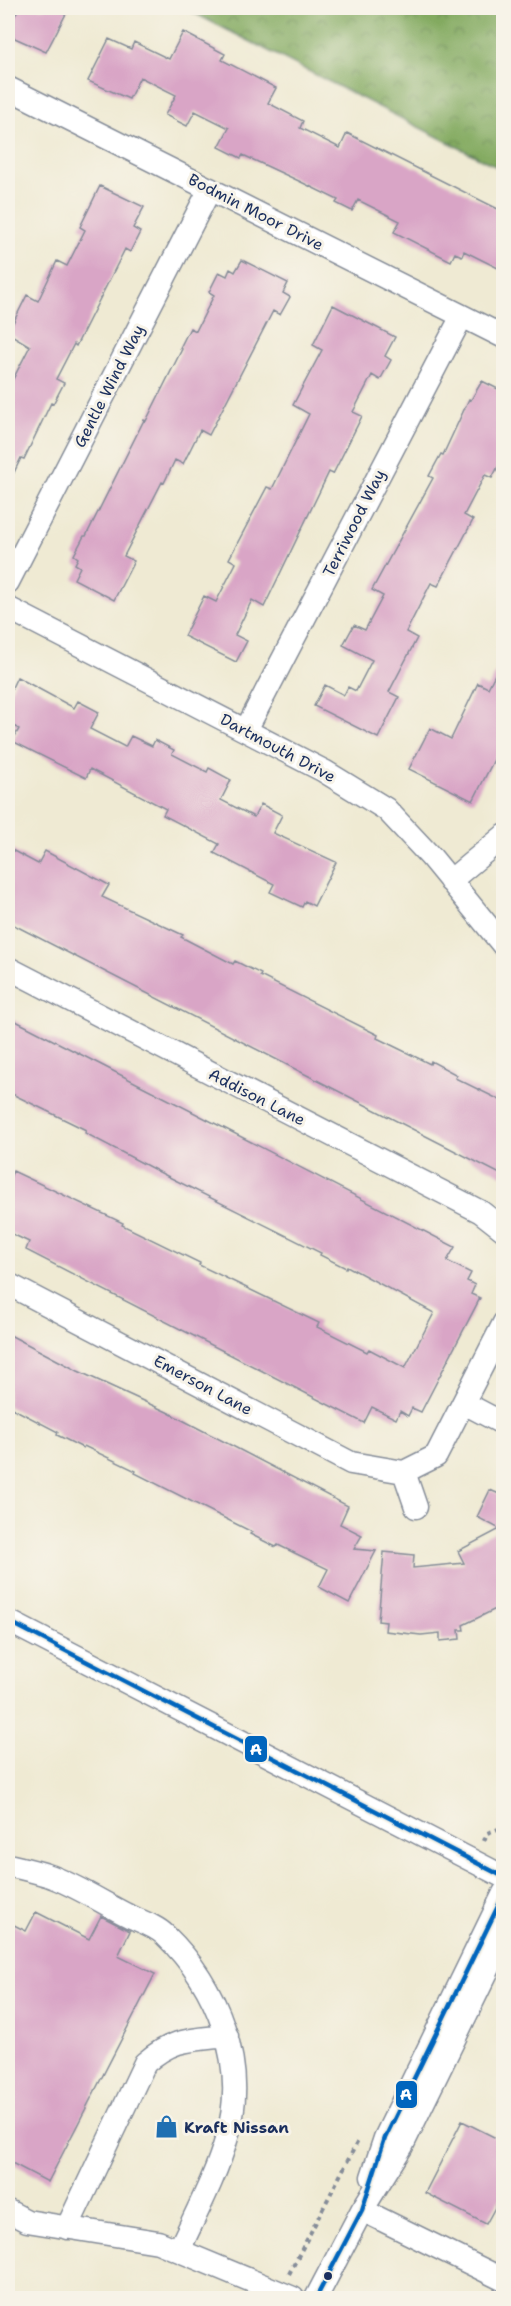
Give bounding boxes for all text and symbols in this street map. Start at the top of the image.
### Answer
street label: Bodmin Moor Drive [185,169,327,255]
street label: Gentle Wind Way [69,321,149,451]
street label: Terriwood Way [318,466,390,580]
street label: Dartmouth Drive [217,709,339,787]
street label: Addison Lane [205,1064,309,1130]
street label: Emerson Lane [150,1350,256,1420]
line badge: A [244,1735,268,1763]
text: A [250,1739,262,1760]
line badge: A [395,2080,418,2109]
text: A [400,2084,412,2105]
shop icon: Kraft Nissan [153,2114,179,2140]
place label: Kraft Nissan [184,2117,289,2138]
unlabelled marker [322,2270,334,2282]

